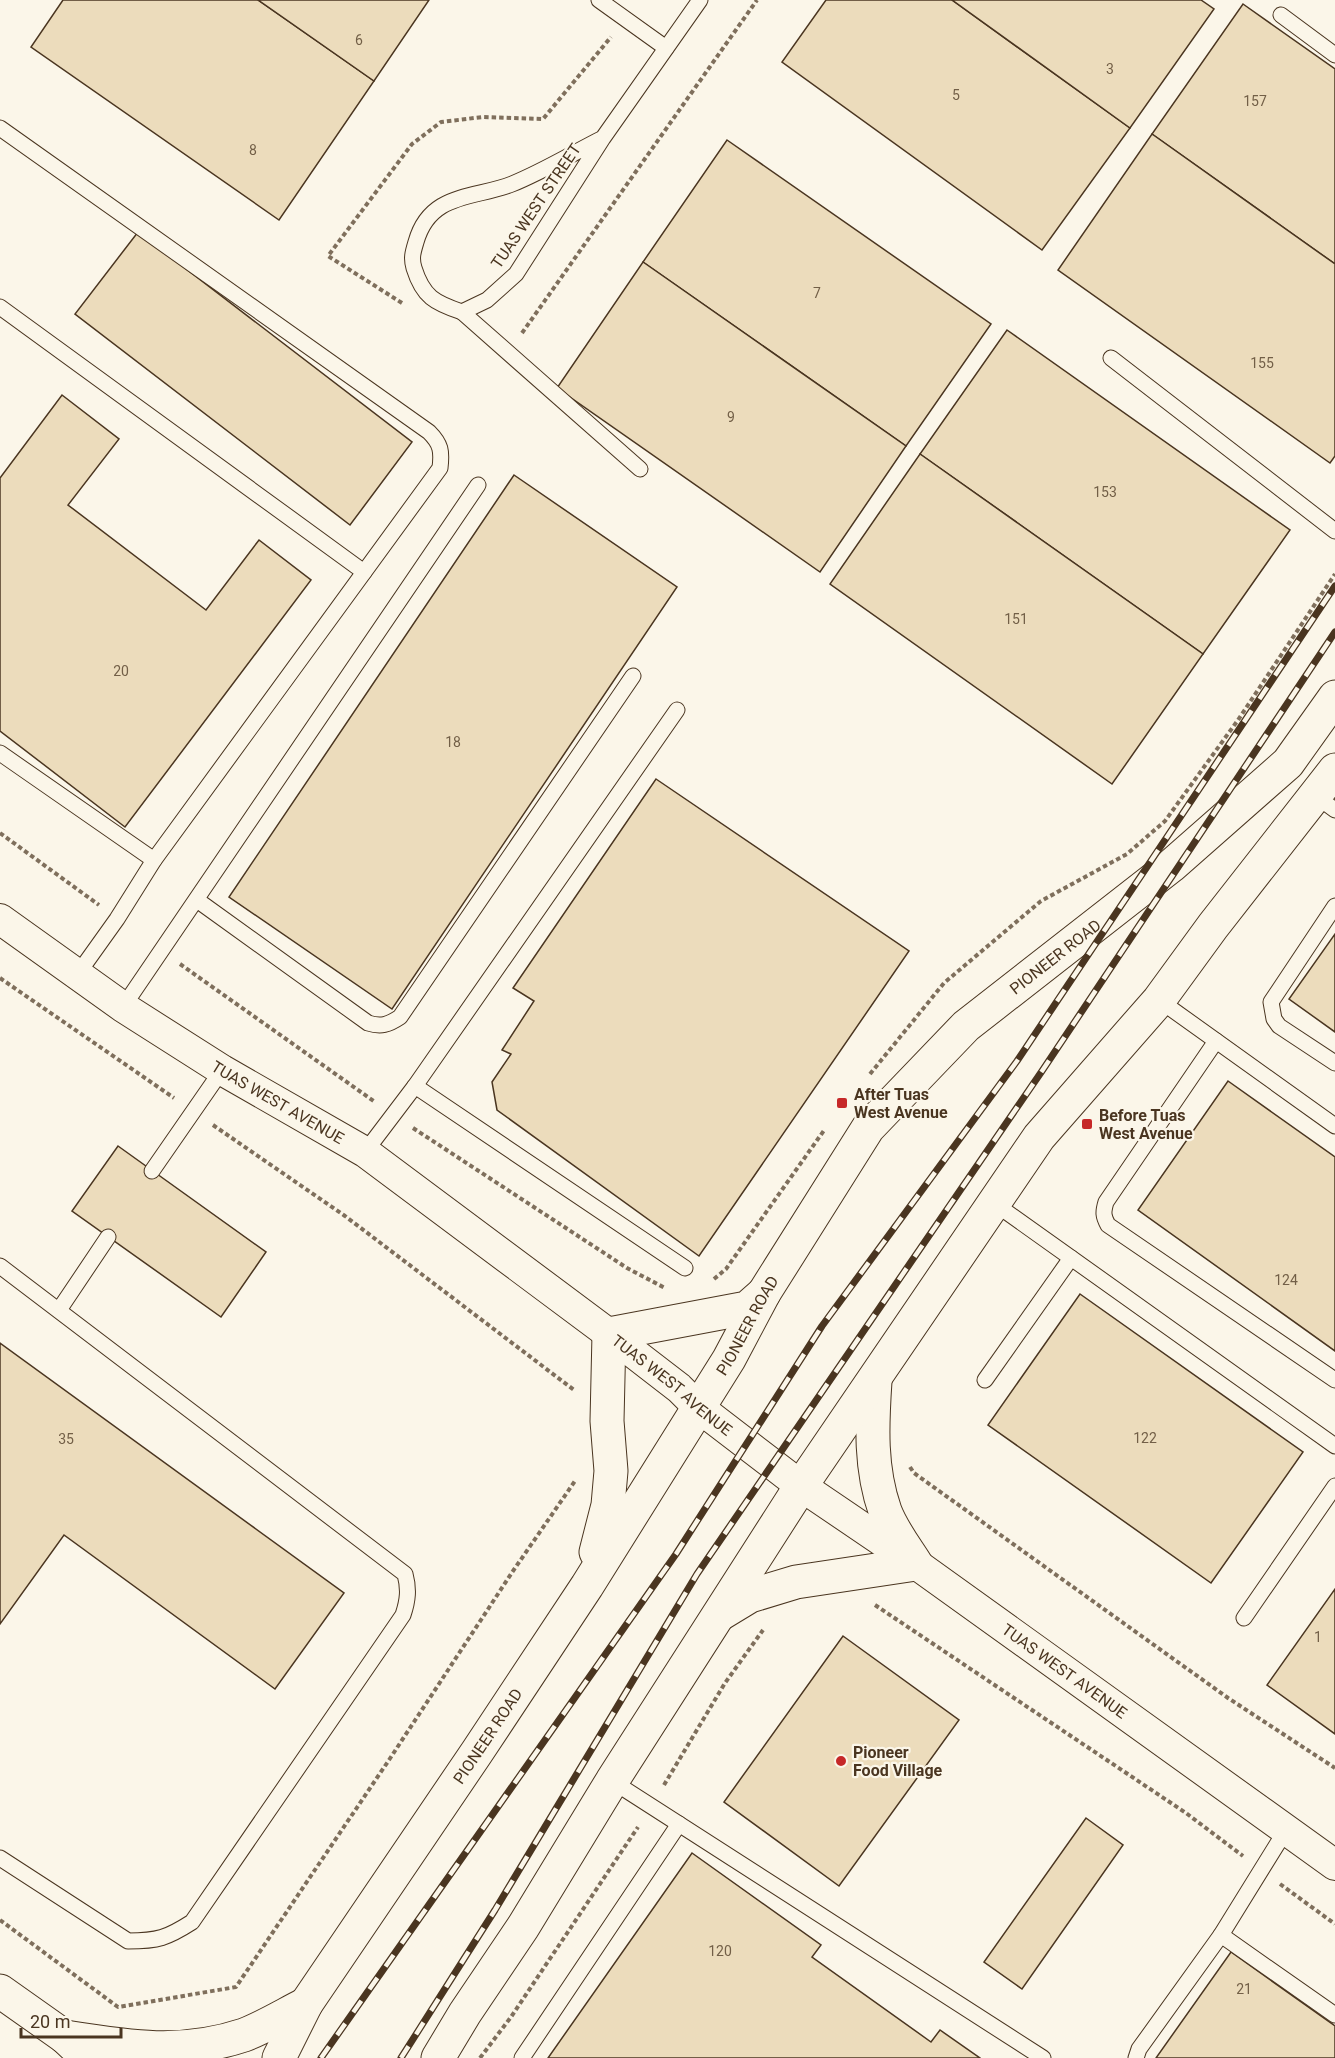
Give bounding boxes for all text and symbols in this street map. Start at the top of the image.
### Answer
house number: 6 [355,32,363,48]
house number: 3 [1106,61,1114,77]
house number: 5 [952,87,960,103]
house number: 157 [1243,93,1267,109]
street label: TUAS WEST STREET [487,140,585,272]
house number: 8 [249,142,257,158]
house number: 7 [813,285,821,301]
house number: 155 [1250,355,1274,371]
house number: 9 [727,409,735,425]
house number: 153 [1093,484,1117,500]
house number: 151 [1004,611,1028,627]
house number: 20 [113,663,129,679]
house number: 18 [445,734,461,750]
street label: PIONEER ROAD [1006,915,1104,998]
street label: TUAS WEST AVENUE [208,1056,347,1147]
place label: After Tuas West Avenue [854,1085,948,1122]
marker: After Tuas West Avenue [835,1096,849,1110]
place label: Before Tuas West Avenue [1099,1106,1193,1143]
marker: Before Tuas West Avenue [1080,1117,1094,1131]
street label: PIONEER ROAD [712,1272,782,1379]
house number: 124 [1274,1272,1298,1288]
street label: TUAS WEST AVENUE [608,1330,736,1439]
house number: 122 [1133,1430,1157,1446]
house number: 35 [58,1431,74,1447]
street label: TUAS WEST AVENUE [998,1619,1131,1722]
house number: 1 [1314,1629,1322,1645]
street label: PIONEER ROAD [449,1685,526,1787]
place label: Pioneer Food Village [853,1743,943,1780]
marker: Pioneer Food Village [834,1754,848,1768]
house number: 120 [708,1943,732,1959]
house number: 21 [1236,1981,1252,1997]
scale bar [21,2001,122,2039]
text: 20 m [30,2011,70,2032]

